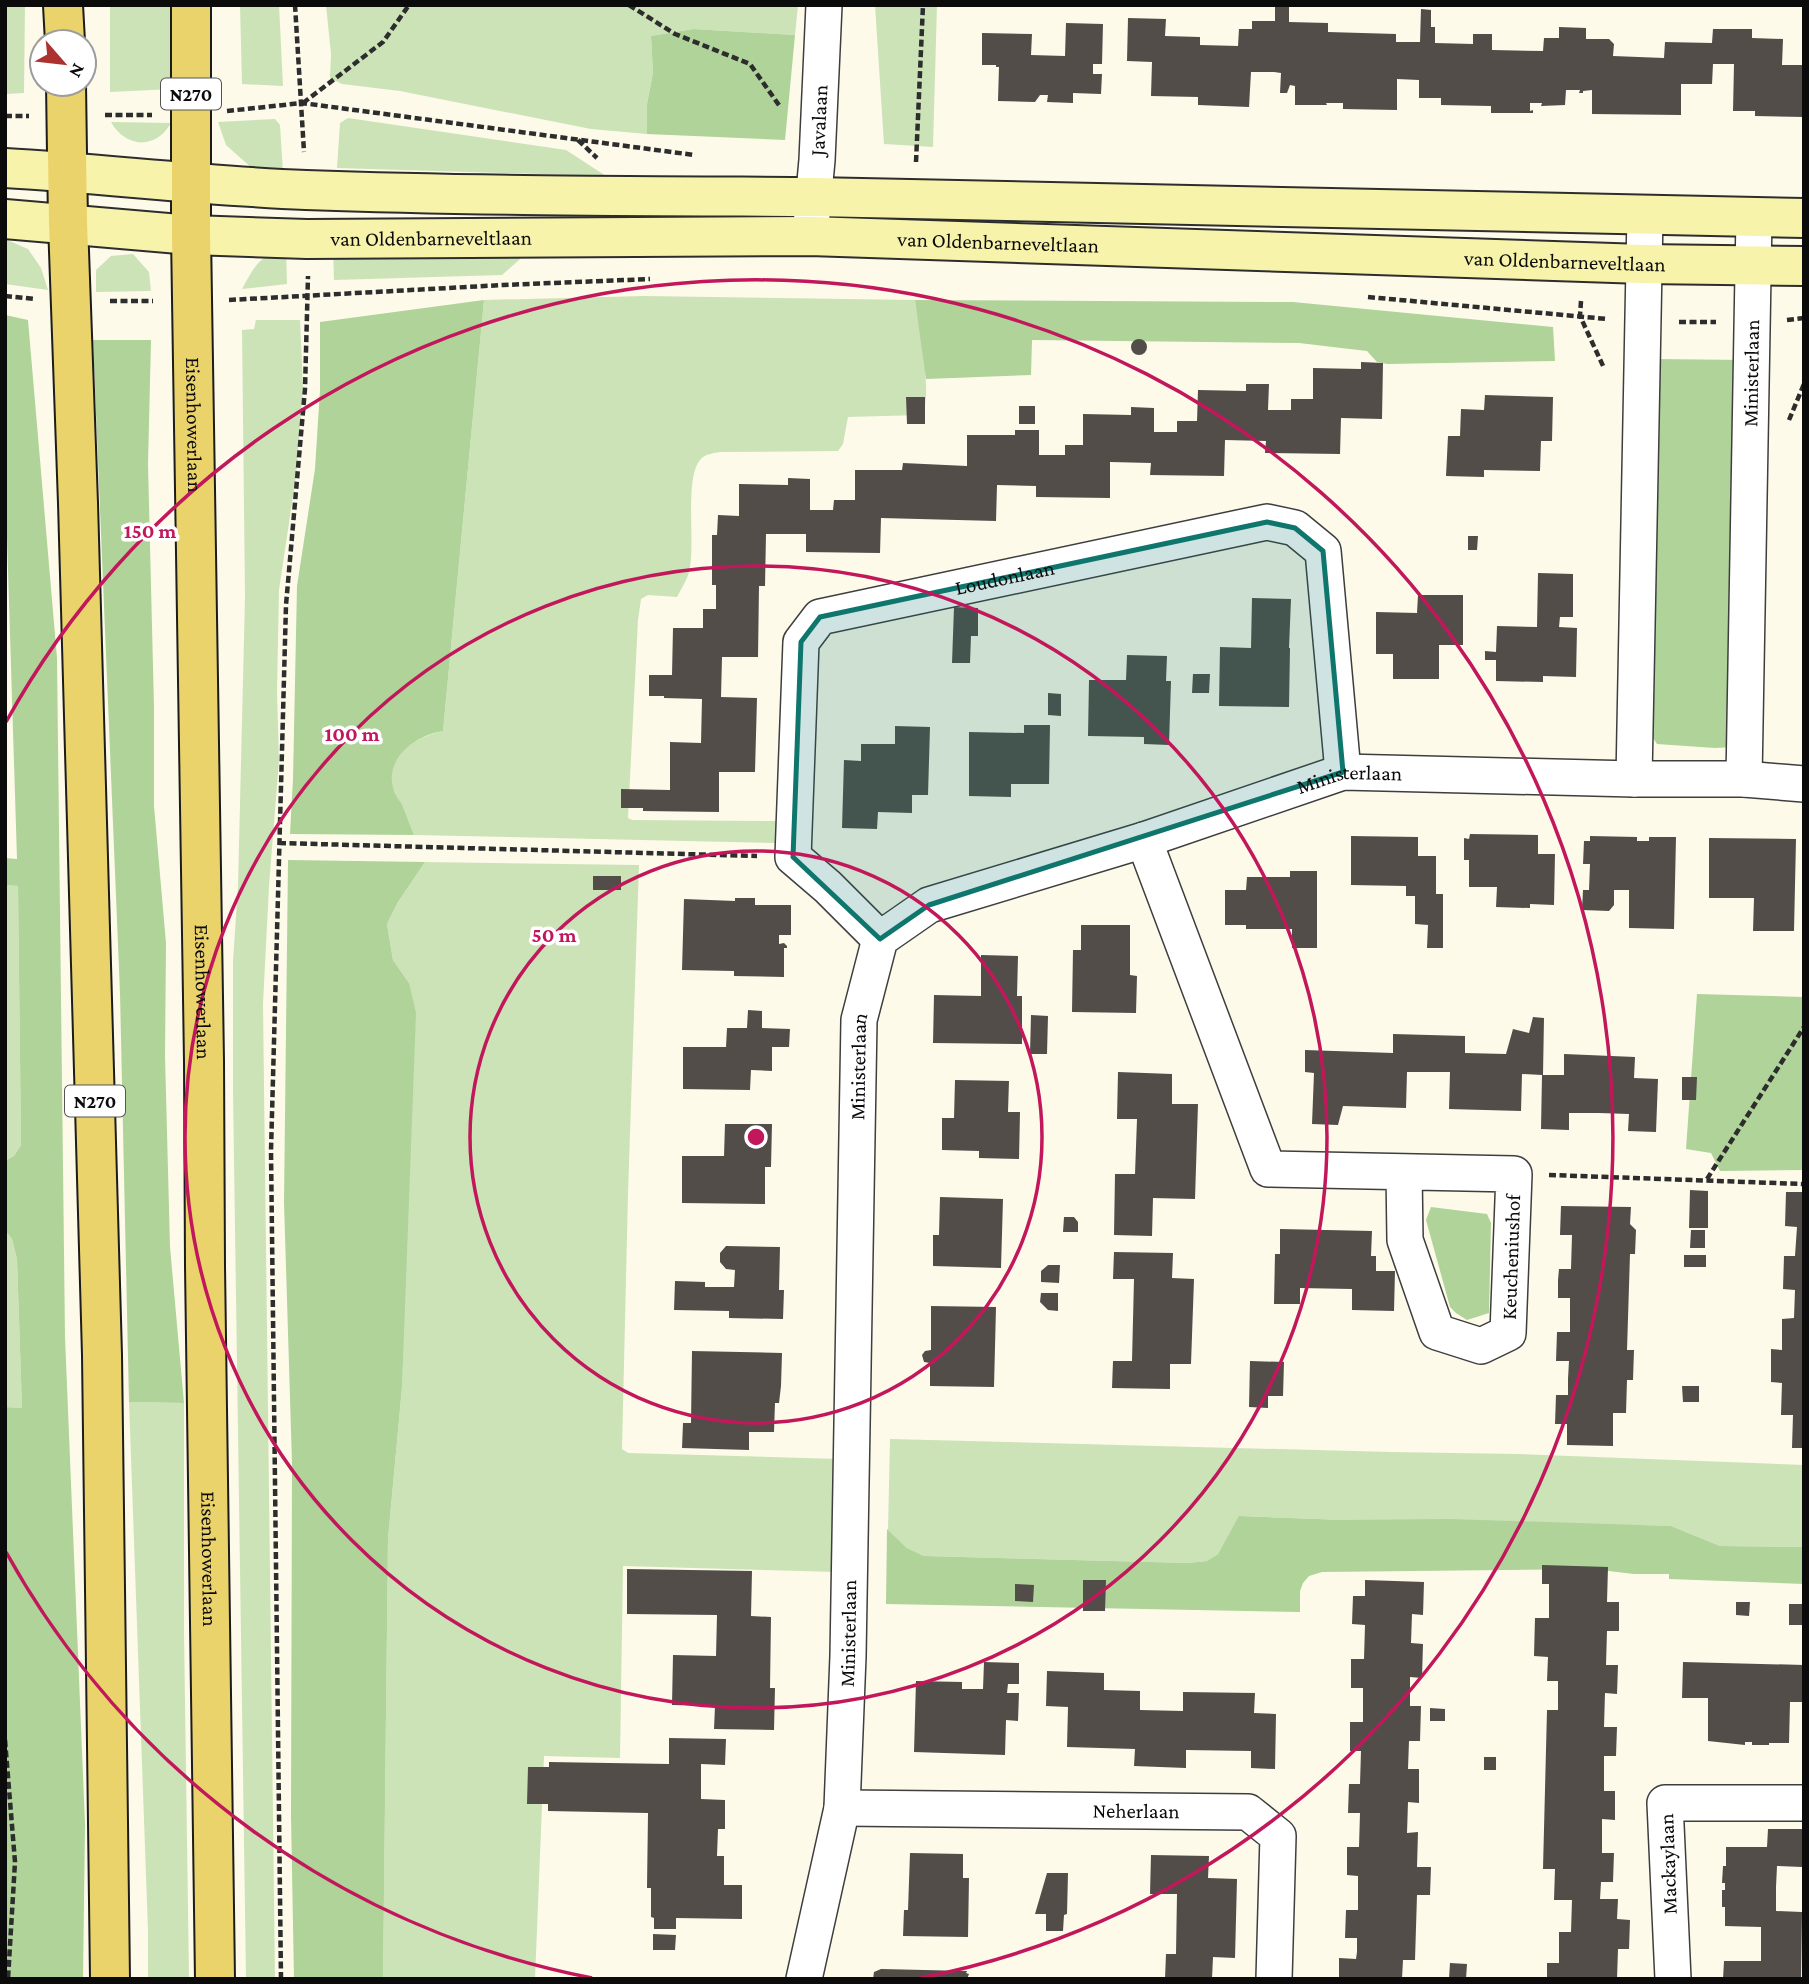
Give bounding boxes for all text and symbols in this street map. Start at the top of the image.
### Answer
north arrow [28,28,98,98]
text: N [65,60,90,81]
road number: N270 [161,78,221,110]
street label: Javalaan [805,84,832,159]
street label: van Oldenbarneveltlaan [329,226,532,251]
street label: van Oldenbarneveltlaan [896,227,1099,258]
street label: van Oldenbarneveltlaan [1463,246,1666,276]
street label: Ministerlaan [1738,319,1764,427]
street label: Eisenhowerlaan [181,357,207,493]
text: 150 m [124,519,177,543]
street label: Loudonlaan [953,556,1057,600]
text: 100 m [324,722,380,746]
street label: Ministerlaan [1293,760,1402,799]
text: 50 m [532,923,577,947]
street label: Eisenhowerlaan [190,924,216,1060]
street label: Ministerlaan [845,1010,872,1120]
road number: N270 [65,1086,125,1116]
centre of rings [744,1125,768,1149]
street label: Keucheniushof [1497,1192,1525,1320]
street label: Eisenhowerlaan [196,1491,222,1627]
street label: Ministerlaan [835,1579,861,1688]
street label: Neherlaan [1092,1798,1180,1823]
street label: Mackaylaan [1654,1813,1682,1915]

